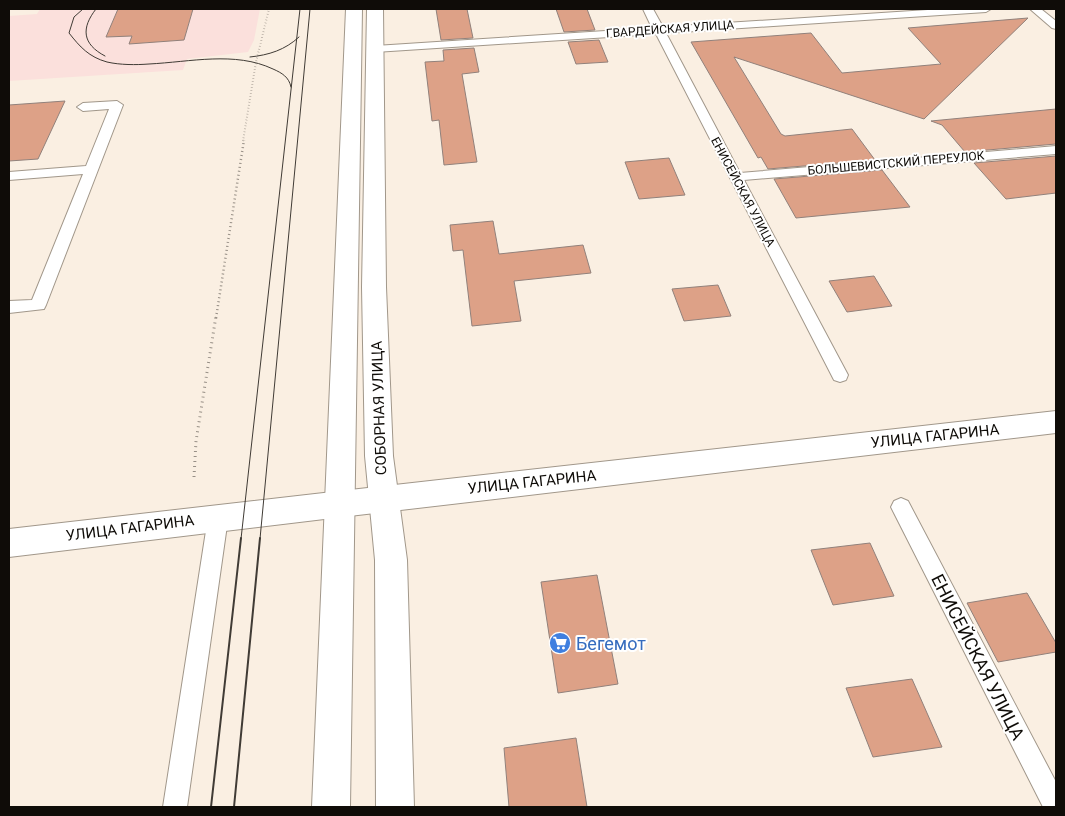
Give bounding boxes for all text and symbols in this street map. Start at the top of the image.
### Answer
street label: ГВАРДЕЙСКАЯ УЛИЦА [605,17,735,40]
street label: ЕНИСЕЙСКАЯ УЛИЦА [708,134,779,249]
street label: БОЛЬШЕВИСТСКИЙ ПЕРЕУЛОК [807,147,985,178]
street label: СОБОРНАЯ УЛИЦА [368,340,390,476]
street label: УЛИЦА ГАГАРИНА [870,420,1000,452]
street label: УЛИЦА ГАГАРИНА [467,466,597,498]
street label: УЛИЦА ГАГАРИНА [65,511,195,545]
street label: ЕНИСЕЙСКАЯ УЛИЦА [927,571,1029,744]
supermarket icon: Бегемот [548,631,572,655]
place label: Бегемот [576,633,646,654]

